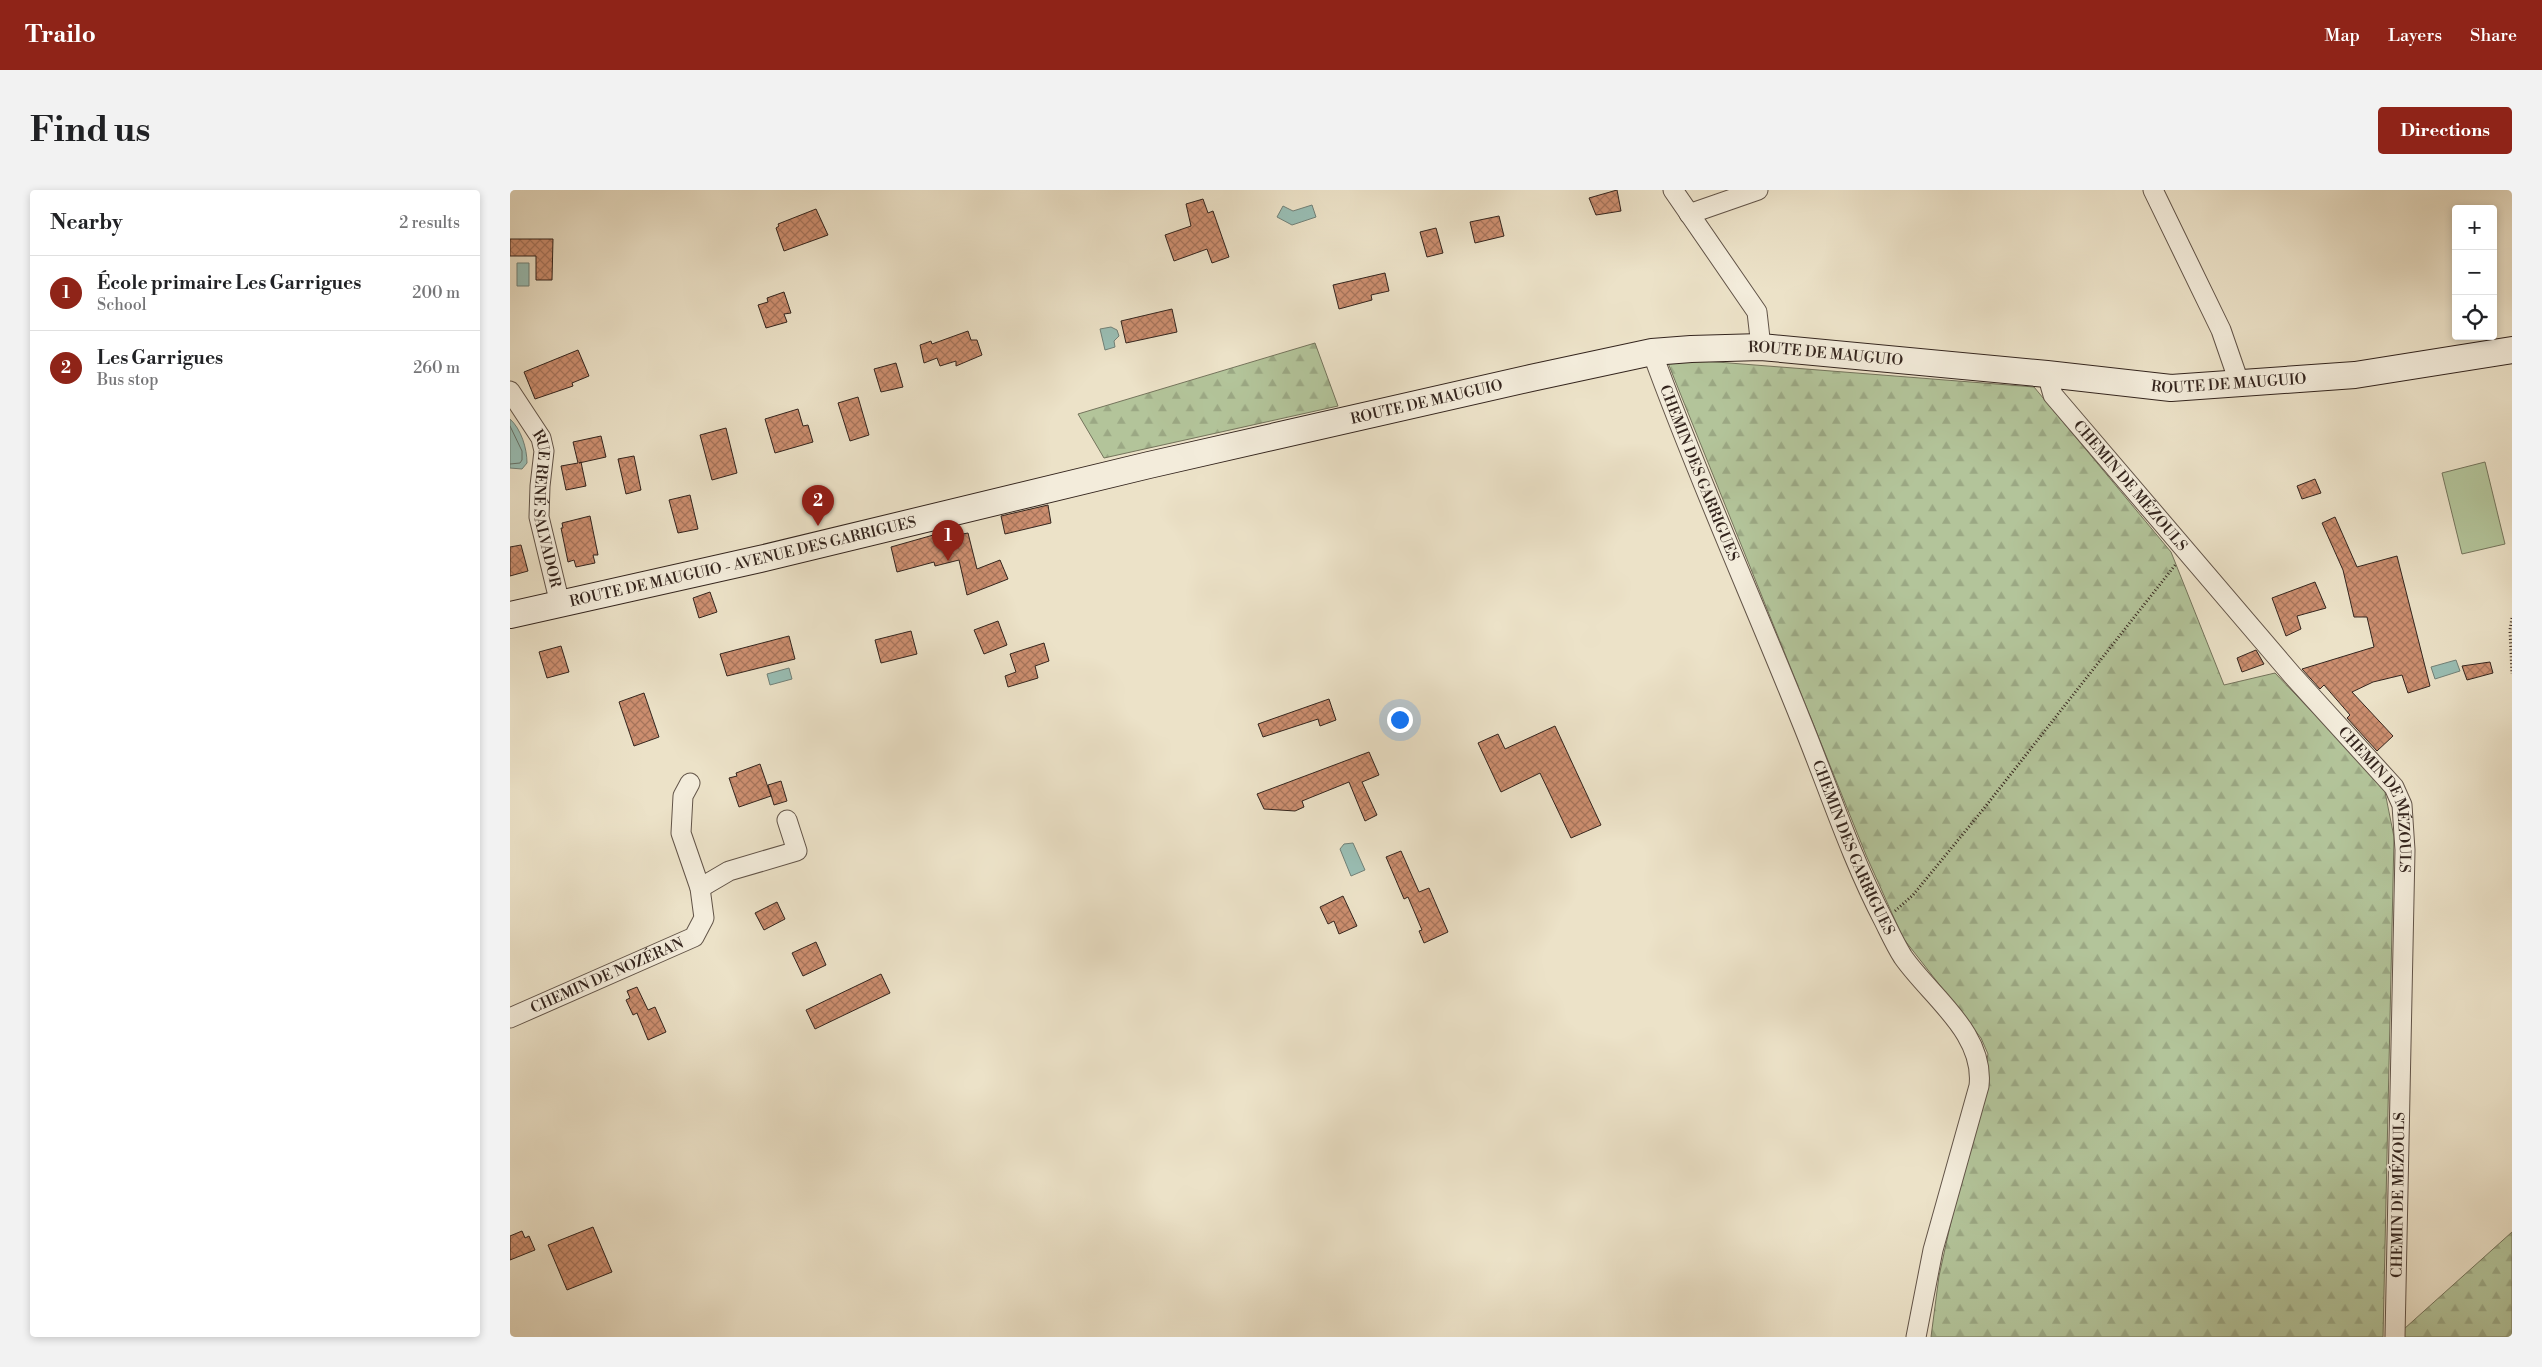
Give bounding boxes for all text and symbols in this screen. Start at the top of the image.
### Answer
text: Trailo [25,20,96,50]
text: Map [2325,24,2360,47]
text: Layers [2388,24,2442,47]
text: Share [2470,24,2517,47]
button: Directions [2378,107,2512,154]
text: Find us [30,109,150,152]
map controls [2452,205,2497,340]
button: + [2452,205,2497,250]
text: Nearby [50,210,123,236]
text: 2 results [399,213,460,233]
button: − [2452,250,2497,295]
text: École primaire Les Garrigues [97,271,361,295]
text: 1 [62,283,70,303]
text: 200 m [412,283,460,303]
text: School [97,295,146,315]
button: locate [2452,295,2497,340]
street label: ROUTE DE MAUGUIO [1748,338,1904,370]
text: Les Garrigues [97,346,223,370]
text: 2 [61,358,71,378]
text: 260 m [413,358,460,378]
street label: ROUTE DE MAUGUIO [2150,369,2307,398]
text: Bus stop [97,370,159,390]
street label: ROUTE DE MAUGUIO [1349,376,1505,429]
street label: CHEMIN DES GARRIGUES [1655,382,1743,564]
street label: CHEMIN DE MÉZOULS [2069,417,2191,555]
street label: RUE RENÉ SALVADOR [528,426,565,590]
pin: 2 [802,485,834,526]
street label: ROUTE DE MAUGUIO - AVENUE DES GARRIGUES [568,513,918,611]
pin: 1 [932,520,964,561]
your location [1387,707,1413,733]
street label: CHEMIN DE MÉZOULS [2334,723,2414,873]
street label: CHEMIN DES GARRIGUES [1808,758,1899,938]
street label: CHEMIN DE NOZÉRAN [528,934,687,1018]
street label: CHEMIN DE MÉZOULS [2387,1112,2409,1278]

